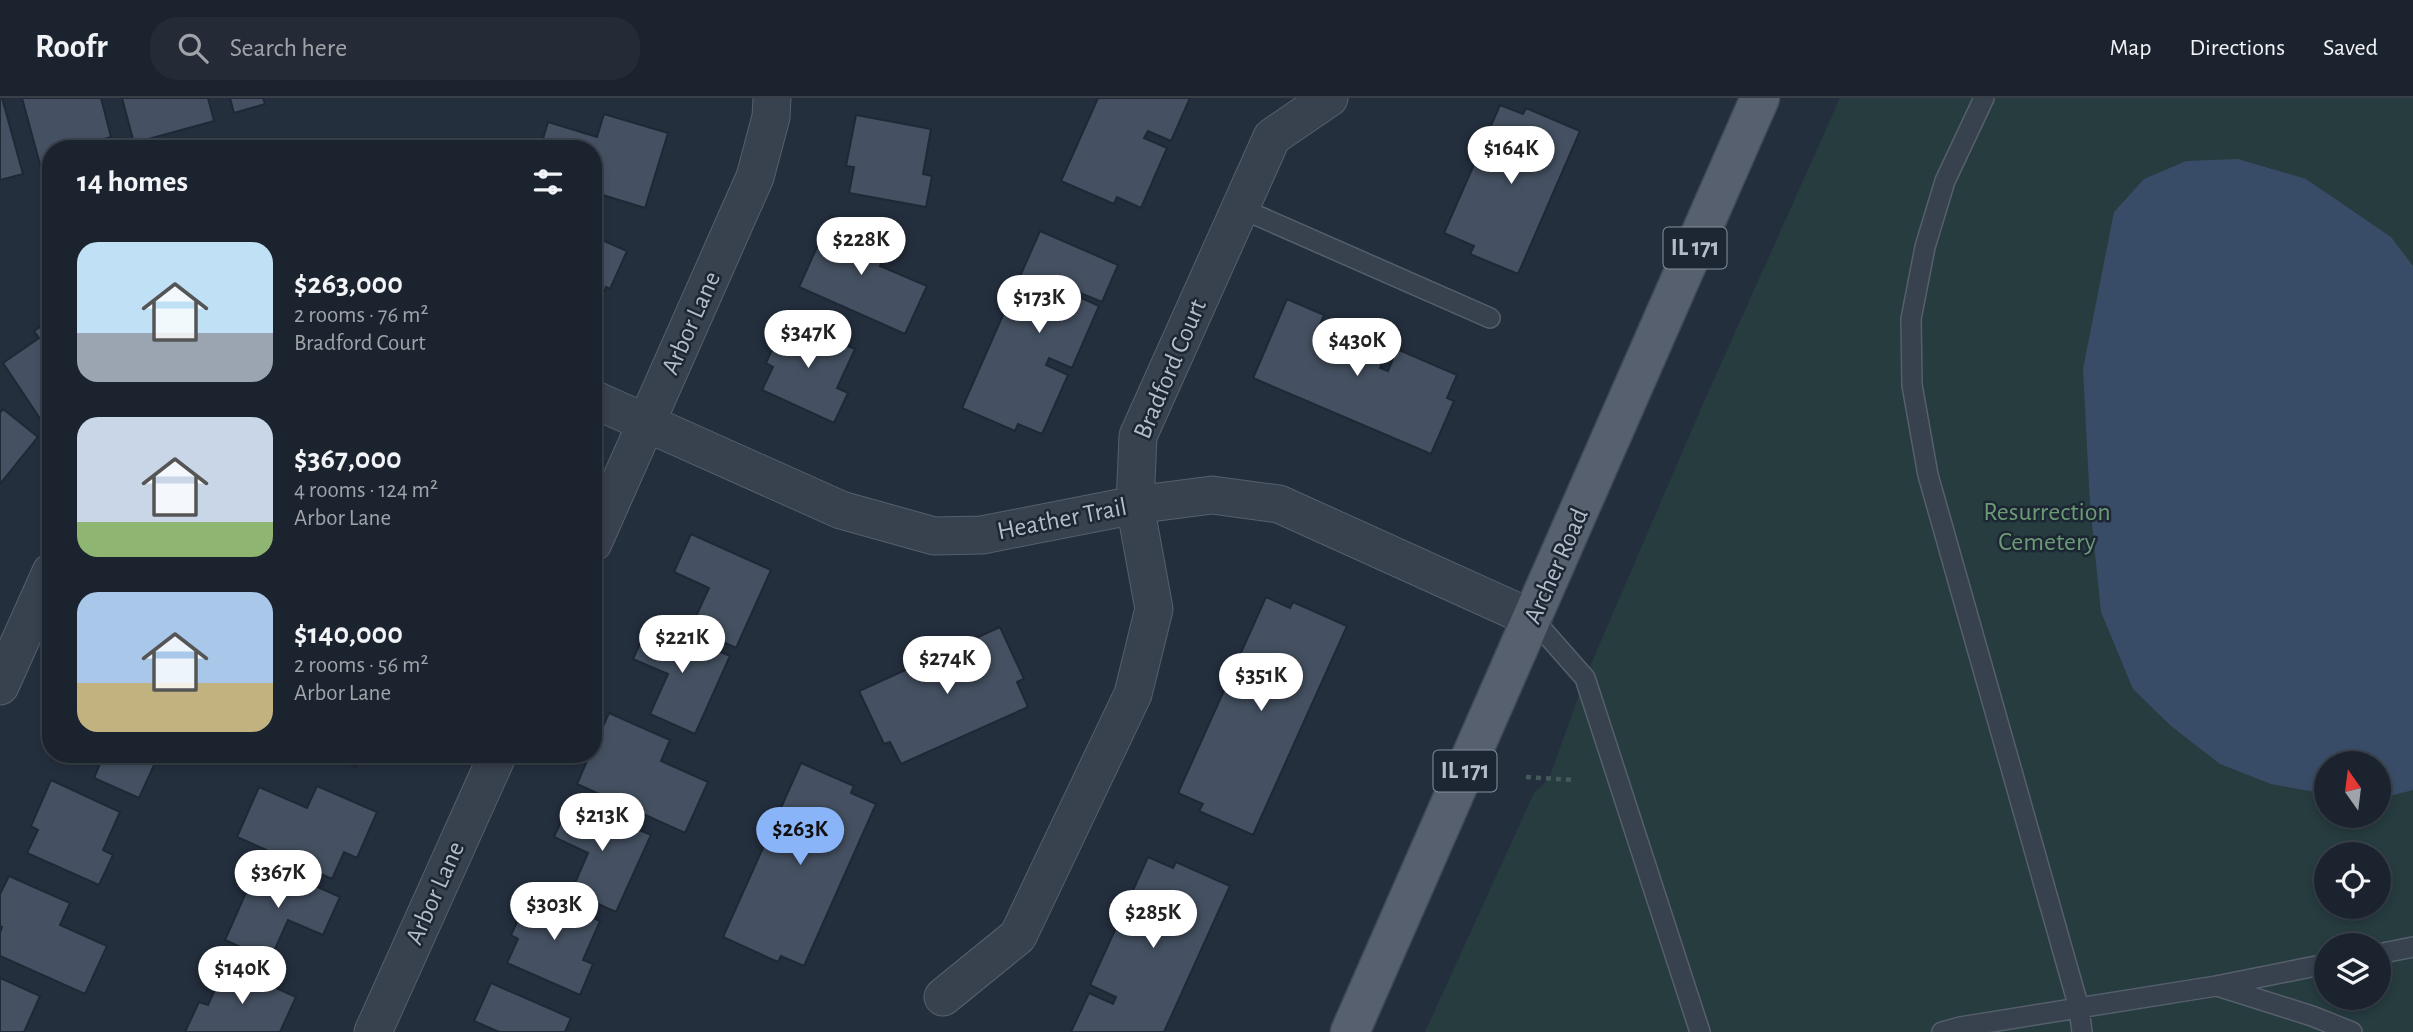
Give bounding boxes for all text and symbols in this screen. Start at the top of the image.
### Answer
search box [150,17,640,80]
icon: search [174,29,212,67]
text: Roofr [35,31,108,64]
text: Search here [230,35,347,61]
text: Map [2109,36,2151,60]
text: Directions [2189,36,2285,60]
text: Saved [2323,36,2378,60]
pin: $164K [1462,126,1560,186]
text: $164K [1484,137,1538,160]
icon: filters [529,163,567,201]
text: 14 homes [77,167,188,197]
pin: $228K [812,218,910,277]
text: $228K [833,228,889,251]
road number: IL 171 [1664,228,1726,268]
street label: Arbor Lane [657,268,725,378]
text: $263,000 [294,269,403,299]
icon: home [133,270,217,354]
pin: $173K [990,275,1088,335]
text: $173K [1013,286,1065,309]
street label: Bradford Court [1129,295,1211,443]
text: 2 rooms · 76 m² [294,304,428,327]
pin: $347K [759,310,857,370]
pin: $430K [1308,318,1406,378]
text: $347K [780,321,836,344]
text: $430K [1328,329,1386,352]
text: Bradford Court [294,332,426,355]
text: $367,000 [294,444,402,474]
icon: home [133,445,217,529]
text: 4 rooms · 124 m² [294,479,438,502]
street label: Heather Trail [995,494,1129,544]
park label: Resurrection Cemetery [1983,499,2111,555]
street label: Archer Road [1519,505,1593,627]
text: Arbor Lane [294,507,391,530]
pin: $221K [633,616,731,675]
text: $140,000 [294,619,403,649]
icon: home [133,620,217,704]
text: $221K [655,626,709,649]
pin: $274K [898,636,996,696]
text: $274K [919,647,975,670]
text: 2 rooms · 56 m² [294,654,428,677]
pin: $351K [1212,654,1310,713]
text: $351K [1235,664,1287,687]
text: Arbor Lane [294,682,391,705]
road number: IL 171 [1434,750,1496,792]
north arrow [2314,751,2390,828]
map controls [2314,751,2391,1010]
pin: $213K [553,794,651,853]
text: $213K [576,804,628,827]
pin: $263K [751,808,849,867]
text: $263K [772,818,828,841]
street label: Arbor Lane [401,838,469,948]
button: locate [2314,842,2391,919]
pin: $367K [229,850,327,910]
text: $367K [251,861,305,884]
pin: $303K [505,882,603,942]
pin: $285K [1104,890,1202,950]
text: $303K [526,893,582,916]
text: $285K [1125,901,1181,924]
button: layers [2314,933,2391,1010]
pin: $140K [193,946,291,1006]
text: $140K [214,957,270,980]

